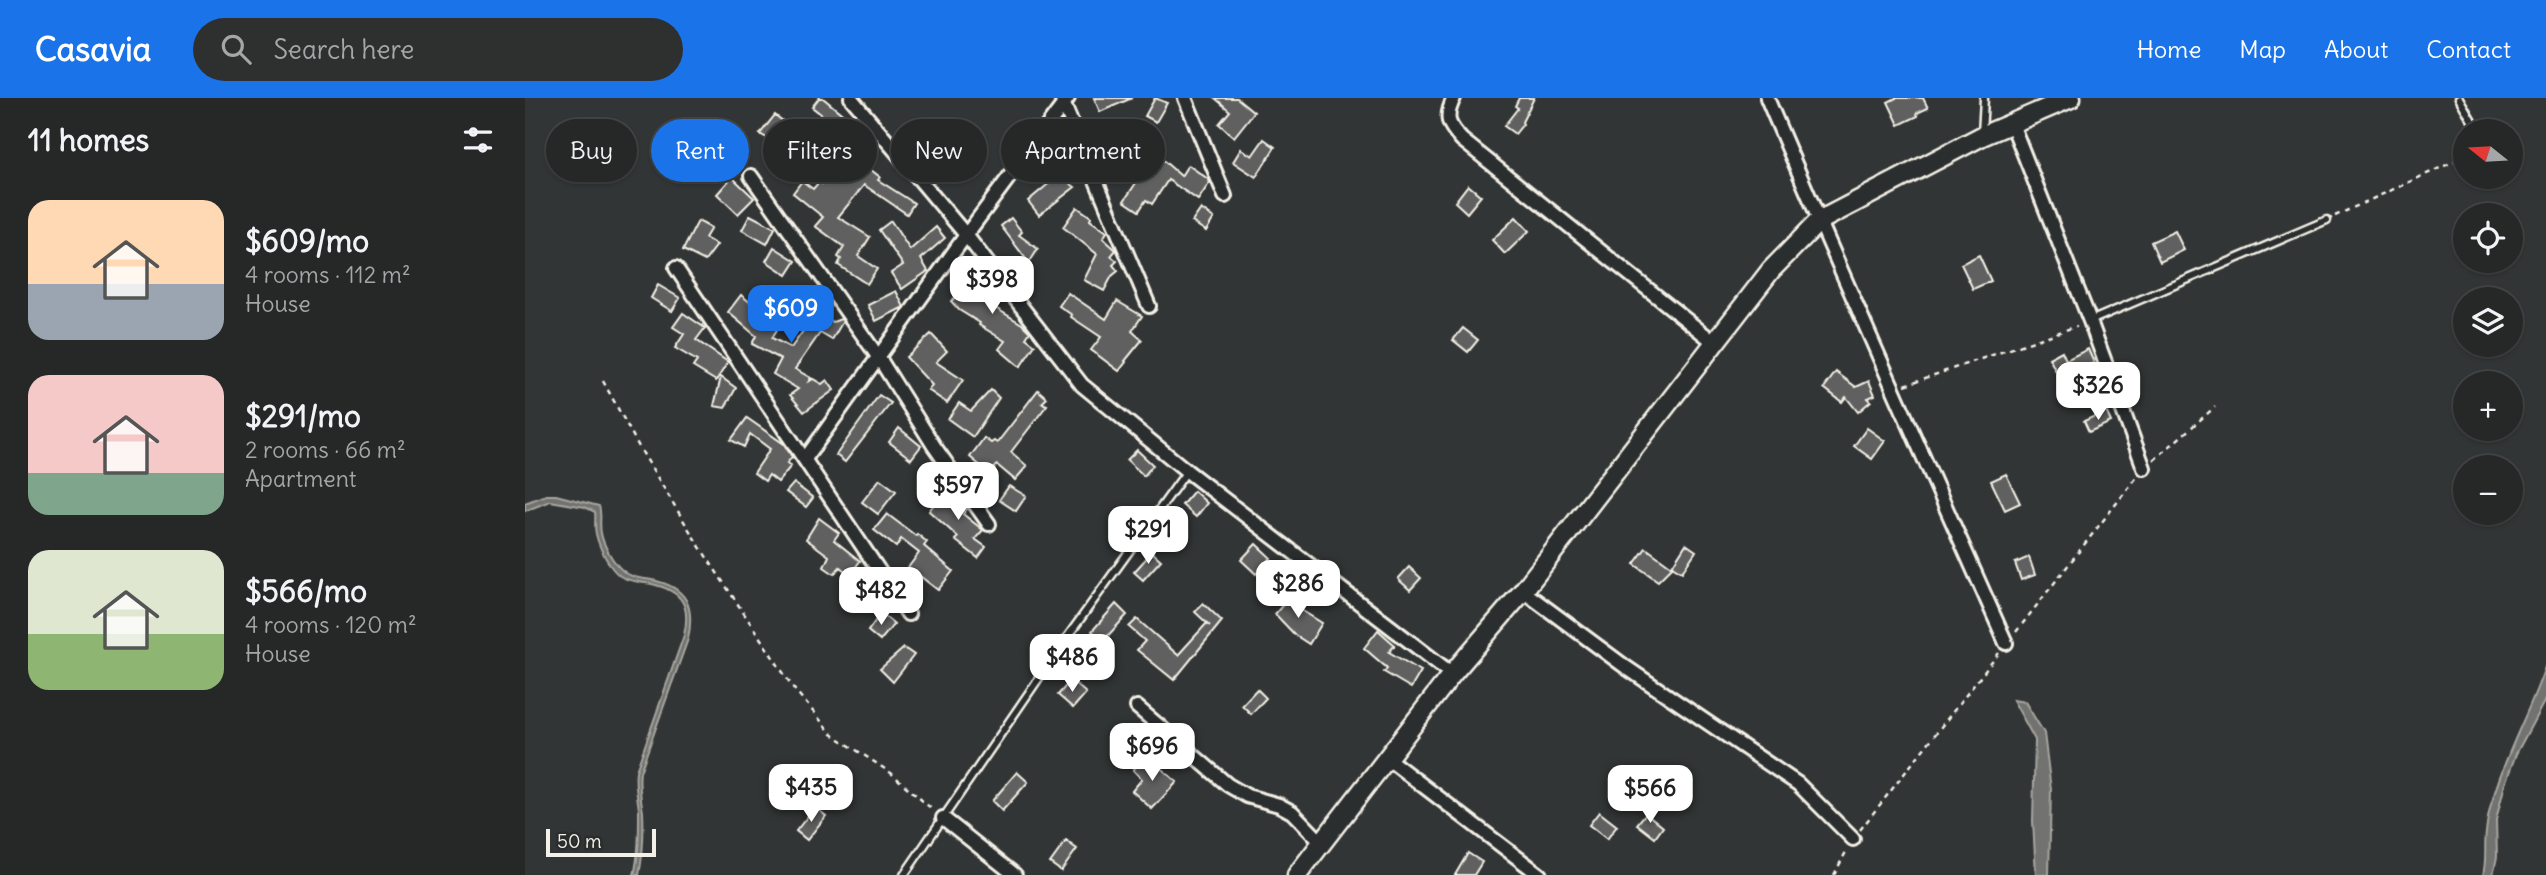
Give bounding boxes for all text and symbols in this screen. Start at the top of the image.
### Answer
search box [193,18,683,81]
text: Casavia [35,28,151,70]
icon: search [217,30,255,68]
text: Search here [273,33,414,66]
text: Home [2137,34,2201,64]
text: Map [2239,34,2286,64]
text: About [2324,34,2388,64]
text: Contact [2426,34,2511,64]
chip: Buy [546,119,637,182]
chip: Rent [651,119,749,182]
chip: Filters [763,119,877,182]
chip: New [891,119,987,182]
chip: Apartment [1001,119,1165,182]
north arrow [2453,119,2523,189]
map controls [2453,119,2523,525]
text: 11 homes [28,121,149,159]
icon: filters [459,121,497,159]
button: locate [2453,203,2523,273]
text: $609/mo [245,222,369,260]
icon: home [84,228,168,312]
pin: $398 [951,256,1033,316]
text: 4 rooms · 112 m² [245,260,411,289]
text: $398 [966,264,1018,293]
pin: $609 [750,286,832,345]
button: layers [2453,287,2523,357]
text: House [245,289,311,318]
text: $609 [764,293,818,322]
pin: $326 [2057,362,2139,422]
text: $326 [2072,370,2124,399]
button: + [2453,371,2523,441]
text: $291/mo [245,397,361,435]
icon: home [84,403,168,487]
text: 2 rooms · 66 m² [245,435,406,464]
button: − [2453,455,2523,525]
pin: $597 [917,462,999,522]
text: Apartment [245,464,357,493]
text: $597 [933,470,983,499]
pin: $291 [1107,506,1189,566]
text: $291 [1124,514,1172,543]
pin: $286 [1257,560,1339,620]
pin: $482 [840,568,922,627]
text: $286 [1272,568,1324,597]
text: $566/mo [245,572,367,610]
text: $482 [855,575,907,604]
icon: home [84,578,168,662]
text: 4 rooms · 120 m² [245,610,417,639]
pin: $486 [1031,634,1113,694]
text: House [245,639,311,668]
text: $486 [1046,642,1098,671]
pin: $696 [1111,724,1193,783]
text: $696 [1126,731,1178,760]
pin: $435 [770,764,852,824]
pin: $566 [1609,766,1691,825]
text: $435 [785,772,837,801]
text: $566 [1624,773,1676,802]
scale bar [546,826,656,858]
text: 50 m [557,829,602,853]

